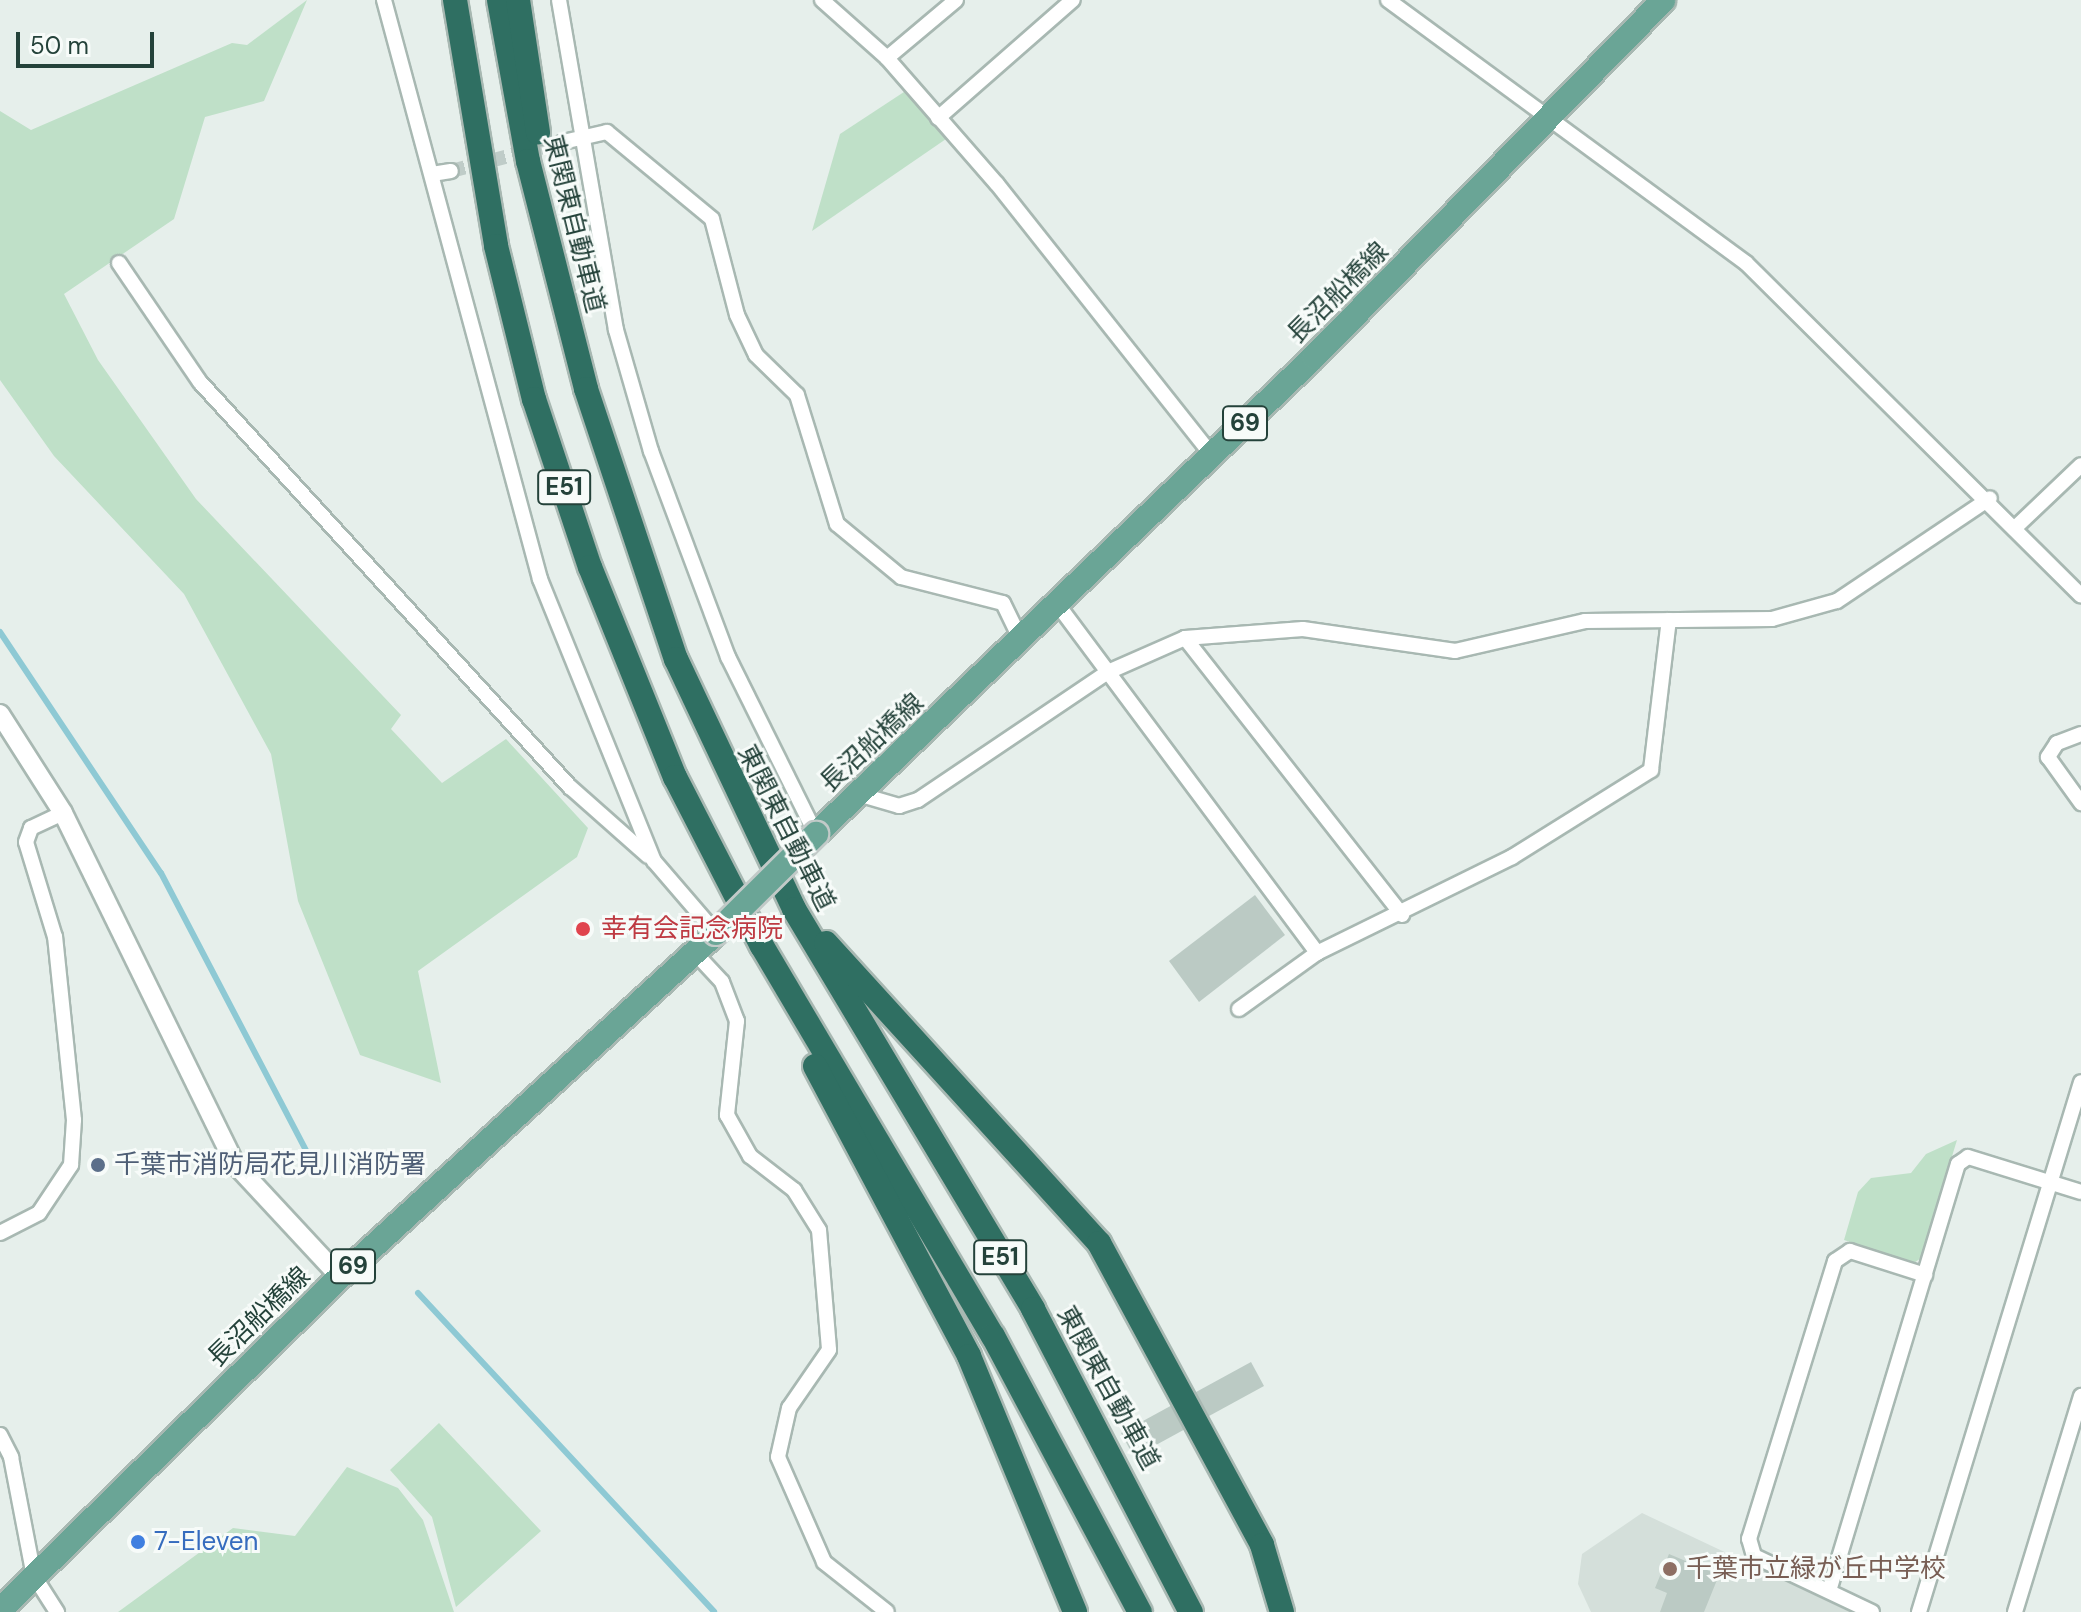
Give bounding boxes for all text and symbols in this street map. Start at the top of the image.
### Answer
scale bar [20,16,158,66]
text: 50 m [30,30,89,61]
street label: 東関東自動車道 [537,132,611,316]
street label: 長沼船橋線 [1281,236,1395,350]
road number: 69 [1221,403,1269,443]
road number: E51 [536,467,592,507]
street label: 長沼船橋線 [814,687,930,799]
street label: 東関東自動車道 [731,740,841,916]
place label: 幸有会記念病院 [601,913,783,945]
marker: 幸有会記念病院 [572,918,594,940]
place label: 千葉市消防局花見川消防署 [114,1149,426,1181]
marker: 千葉市消防局花見川消防署 [89,1156,107,1174]
road number: E51 [972,1237,1028,1277]
road number: 69 [329,1246,377,1286]
street label: 長沼船橋線 [201,1261,317,1373]
street label: 東関東自動車道 [1050,1301,1166,1475]
place label: 7-Eleven [154,1526,259,1558]
marker: 7-Eleven [129,1533,147,1551]
place label: 千葉市立緑が丘中学校 [1686,1553,1946,1585]
marker: 千葉市立緑が丘中学校 [1661,1560,1679,1578]

